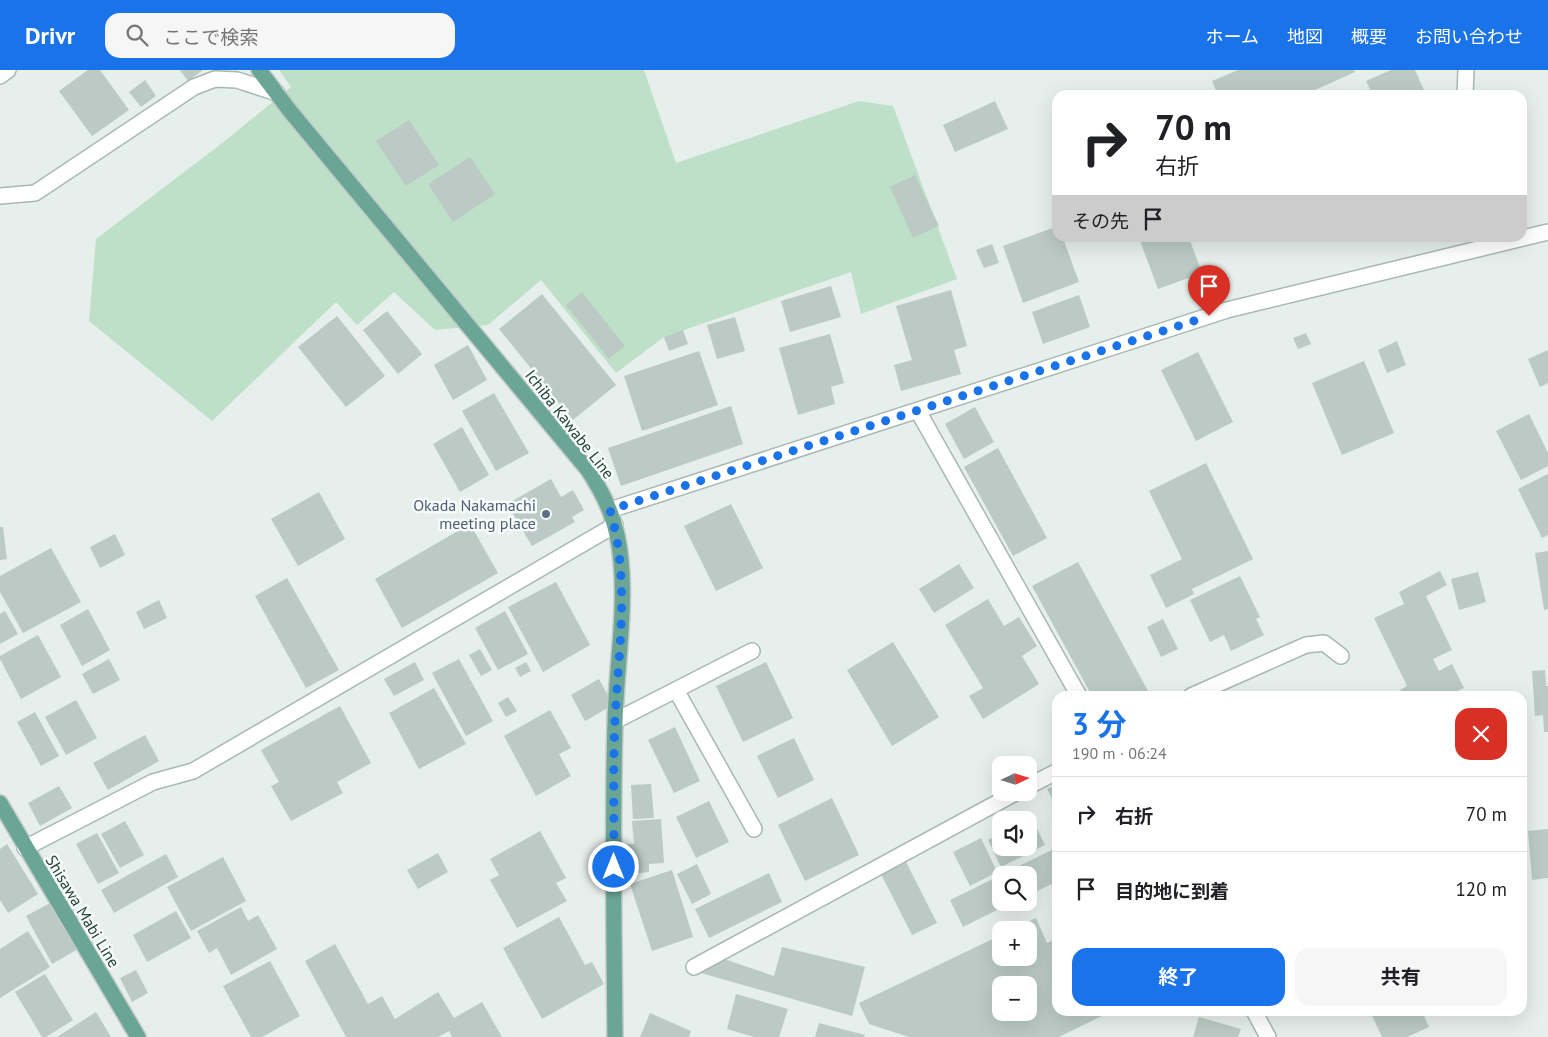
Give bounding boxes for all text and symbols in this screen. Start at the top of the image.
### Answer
search box [105,13,455,58]
text: Drivr [25,20,75,51]
icon: search [123,21,151,49]
text: ここで検索 [163,25,258,49]
text: ホーム [1206,25,1259,48]
text: 地図 [1287,25,1323,48]
text: 概要 [1351,25,1387,48]
text: お問い合わせ [1415,25,1523,48]
text: 70 m [1155,104,1232,150]
icon: right [1072,110,1137,175]
text: 右折 [1155,152,1199,180]
icon: arrive [1139,205,1167,233]
text: その先 [1072,209,1129,233]
pin [1188,265,1230,316]
icon: arrive [1195,272,1223,300]
street label: Ichiba Kawabe Line [521,365,619,483]
place label: Okada Nakamachi meeting place [413,495,536,533]
marker: Okada Nakamachi meeting place [540,508,552,520]
text: 3 分 [1072,704,1127,743]
button: close [1455,708,1507,760]
text: 190 m · 06:24 [1072,743,1167,763]
north arrow [992,756,1038,801]
map controls [992,756,1037,1021]
icon: right [1072,800,1100,828]
text: 70 m [1466,802,1507,826]
text: 右折 [1115,804,1153,828]
button: sound [992,811,1037,856]
position arrow [587,840,639,892]
street label: Shisawa Mabi Line [42,851,124,971]
button: search [992,866,1037,911]
icon: arrive [1072,875,1100,903]
text: 120 m [1455,877,1507,901]
text: 目的地に到着 [1115,879,1229,903]
button: + [992,921,1037,966]
button: 終了 [1072,948,1285,1006]
button: 共有 [1295,948,1507,1006]
button: − [992,976,1037,1021]

